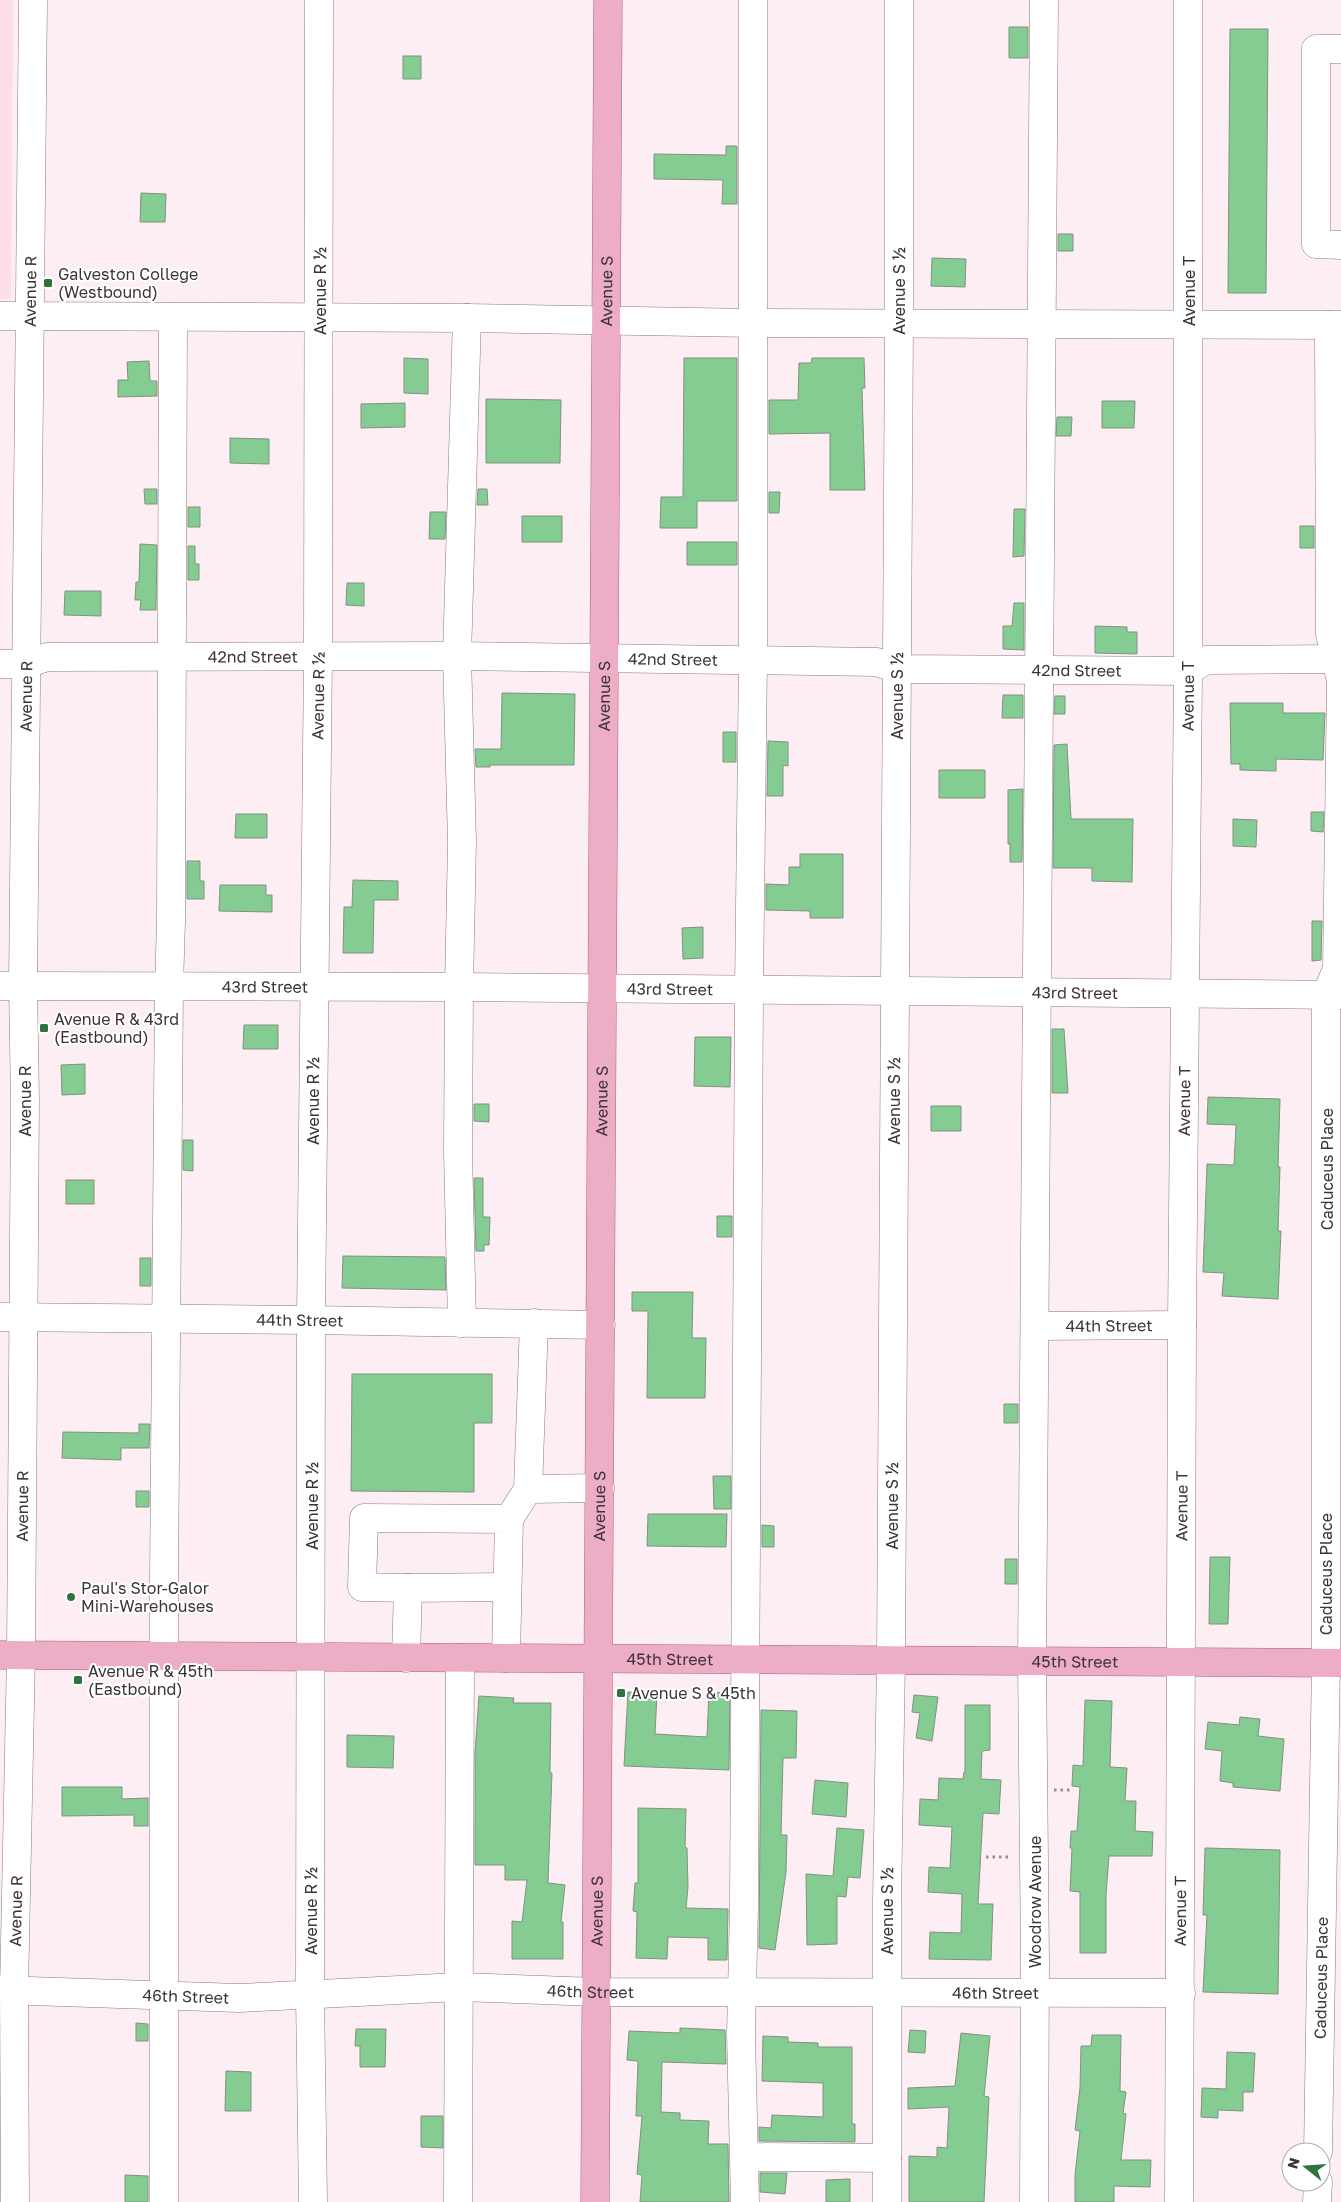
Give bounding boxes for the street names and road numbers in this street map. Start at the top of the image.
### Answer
street label: Avenue R ½ [310,247,330,335]
street label: Avenue S ½ [889,247,909,335]
street label: Avenue R [20,255,40,327]
street label: Avenue S [596,256,616,326]
street label: Avenue T [1179,256,1199,326]
street label: 42nd Street [208,646,298,667]
street label: 42nd Street [628,648,718,670]
street label: Avenue R ½ [307,651,329,740]
street label: Avenue S ½ [887,652,907,740]
street label: Avenue R [16,660,36,732]
street label: 42nd Street [1031,660,1122,681]
street label: Avenue S [594,661,614,731]
street label: Avenue T [1177,661,1198,731]
street label: 43rd Street [222,976,308,997]
street label: 43rd Street [627,979,713,999]
street label: 43rd Street [1032,982,1118,1003]
street label: Avenue R ½ [303,1057,323,1145]
street label: Avenue S ½ [884,1057,904,1145]
street label: Avenue R [15,1065,35,1137]
street label: Avenue S [591,1066,612,1136]
street label: Avenue T [1174,1066,1194,1136]
street label: Caduceus Place [1317,1108,1337,1230]
street label: 44th Street [256,1309,344,1331]
street label: 44th Street [1065,1315,1153,1336]
street label: Avenue R ½ [302,1462,322,1550]
street label: Avenue S ½ [882,1462,902,1550]
street label: Avenue R [12,1470,32,1542]
street label: Avenue S [589,1471,609,1541]
street label: Avenue T [1171,1471,1192,1541]
street label: Caduceus Place [1316,1513,1336,1635]
street label: 45th Street [627,1649,713,1669]
street label: 45th Street [1032,1651,1118,1672]
street label: Woodrow Avenue [1025,1836,1045,1968]
street label: Avenue R ½ [301,1867,321,1955]
street label: Avenue S ½ [877,1867,897,1955]
street label: Avenue R [5,1875,26,1947]
street label: Avenue S [587,1876,607,1946]
street label: Avenue T [1170,1876,1190,1946]
street label: Caduceus Place [1310,1917,1332,2039]
street label: 46th Street [547,1980,634,2002]
street label: 46th Street [952,1983,1039,2003]
street label: 46th Street [142,1985,230,2008]

